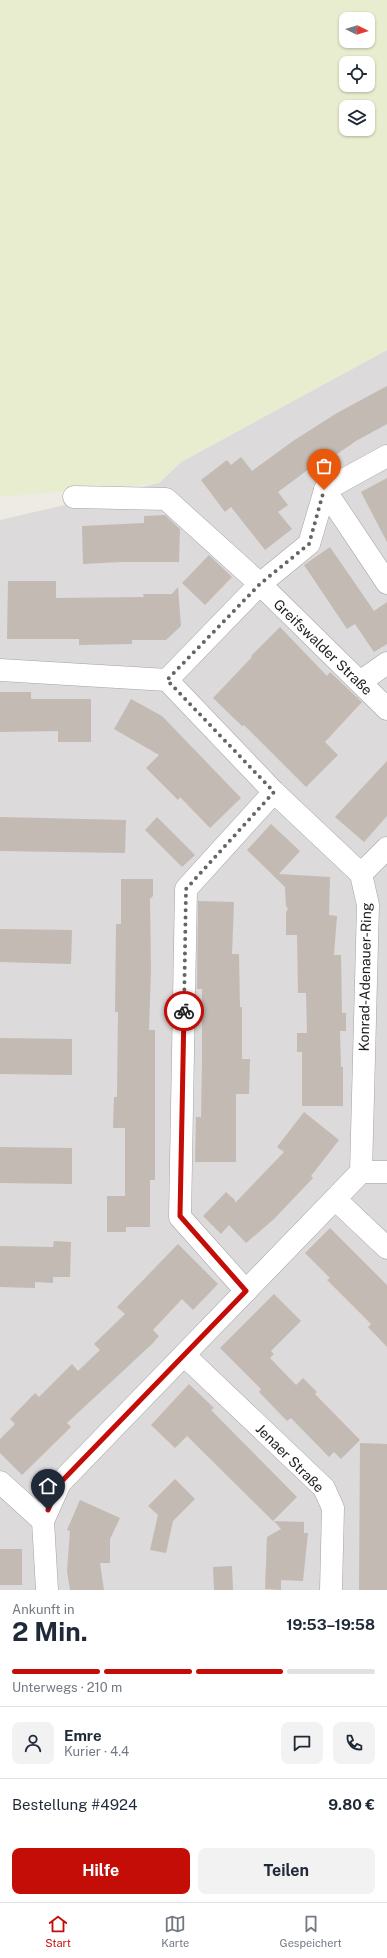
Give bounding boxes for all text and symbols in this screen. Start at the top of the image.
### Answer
north arrow [339,12,375,48]
map controls [339,12,375,136]
button: locate [339,56,375,92]
button: layers [339,100,375,136]
pin [307,449,341,490]
icon: bag [313,455,335,477]
street label: Greifswalder Straße [270,596,376,698]
street label: Konrad-Adenauer-Ring [356,902,374,1052]
courier [164,991,204,1031]
icon: bike [173,1000,195,1022]
street label: Jenaer Straße [253,1421,327,1495]
pin [31,1469,65,1510]
icon: home [37,1475,59,1497]
text: Ankunft in [12,1602,75,1617]
text: 2 Min. [12,1616,88,1647]
text: 19:53–19:58 [286,1616,375,1633]
text: Unterwegs · 210 m [12,1680,122,1695]
button: person [12,1722,54,1764]
button: chat [281,1722,323,1764]
button: phone [333,1722,375,1764]
text: Emre [64,1727,102,1744]
text: Kurier · 4.4 [64,1744,129,1759]
text: Bestellung #4924 [12,1796,137,1813]
text: 9.80 € [328,1796,375,1813]
button: Hilfe [12,1848,190,1894]
button: Teilen [198,1848,375,1894]
tab: Start [45,1913,71,1949]
tab: Karte [161,1913,189,1949]
tab: Gespeichert [280,1913,342,1949]

